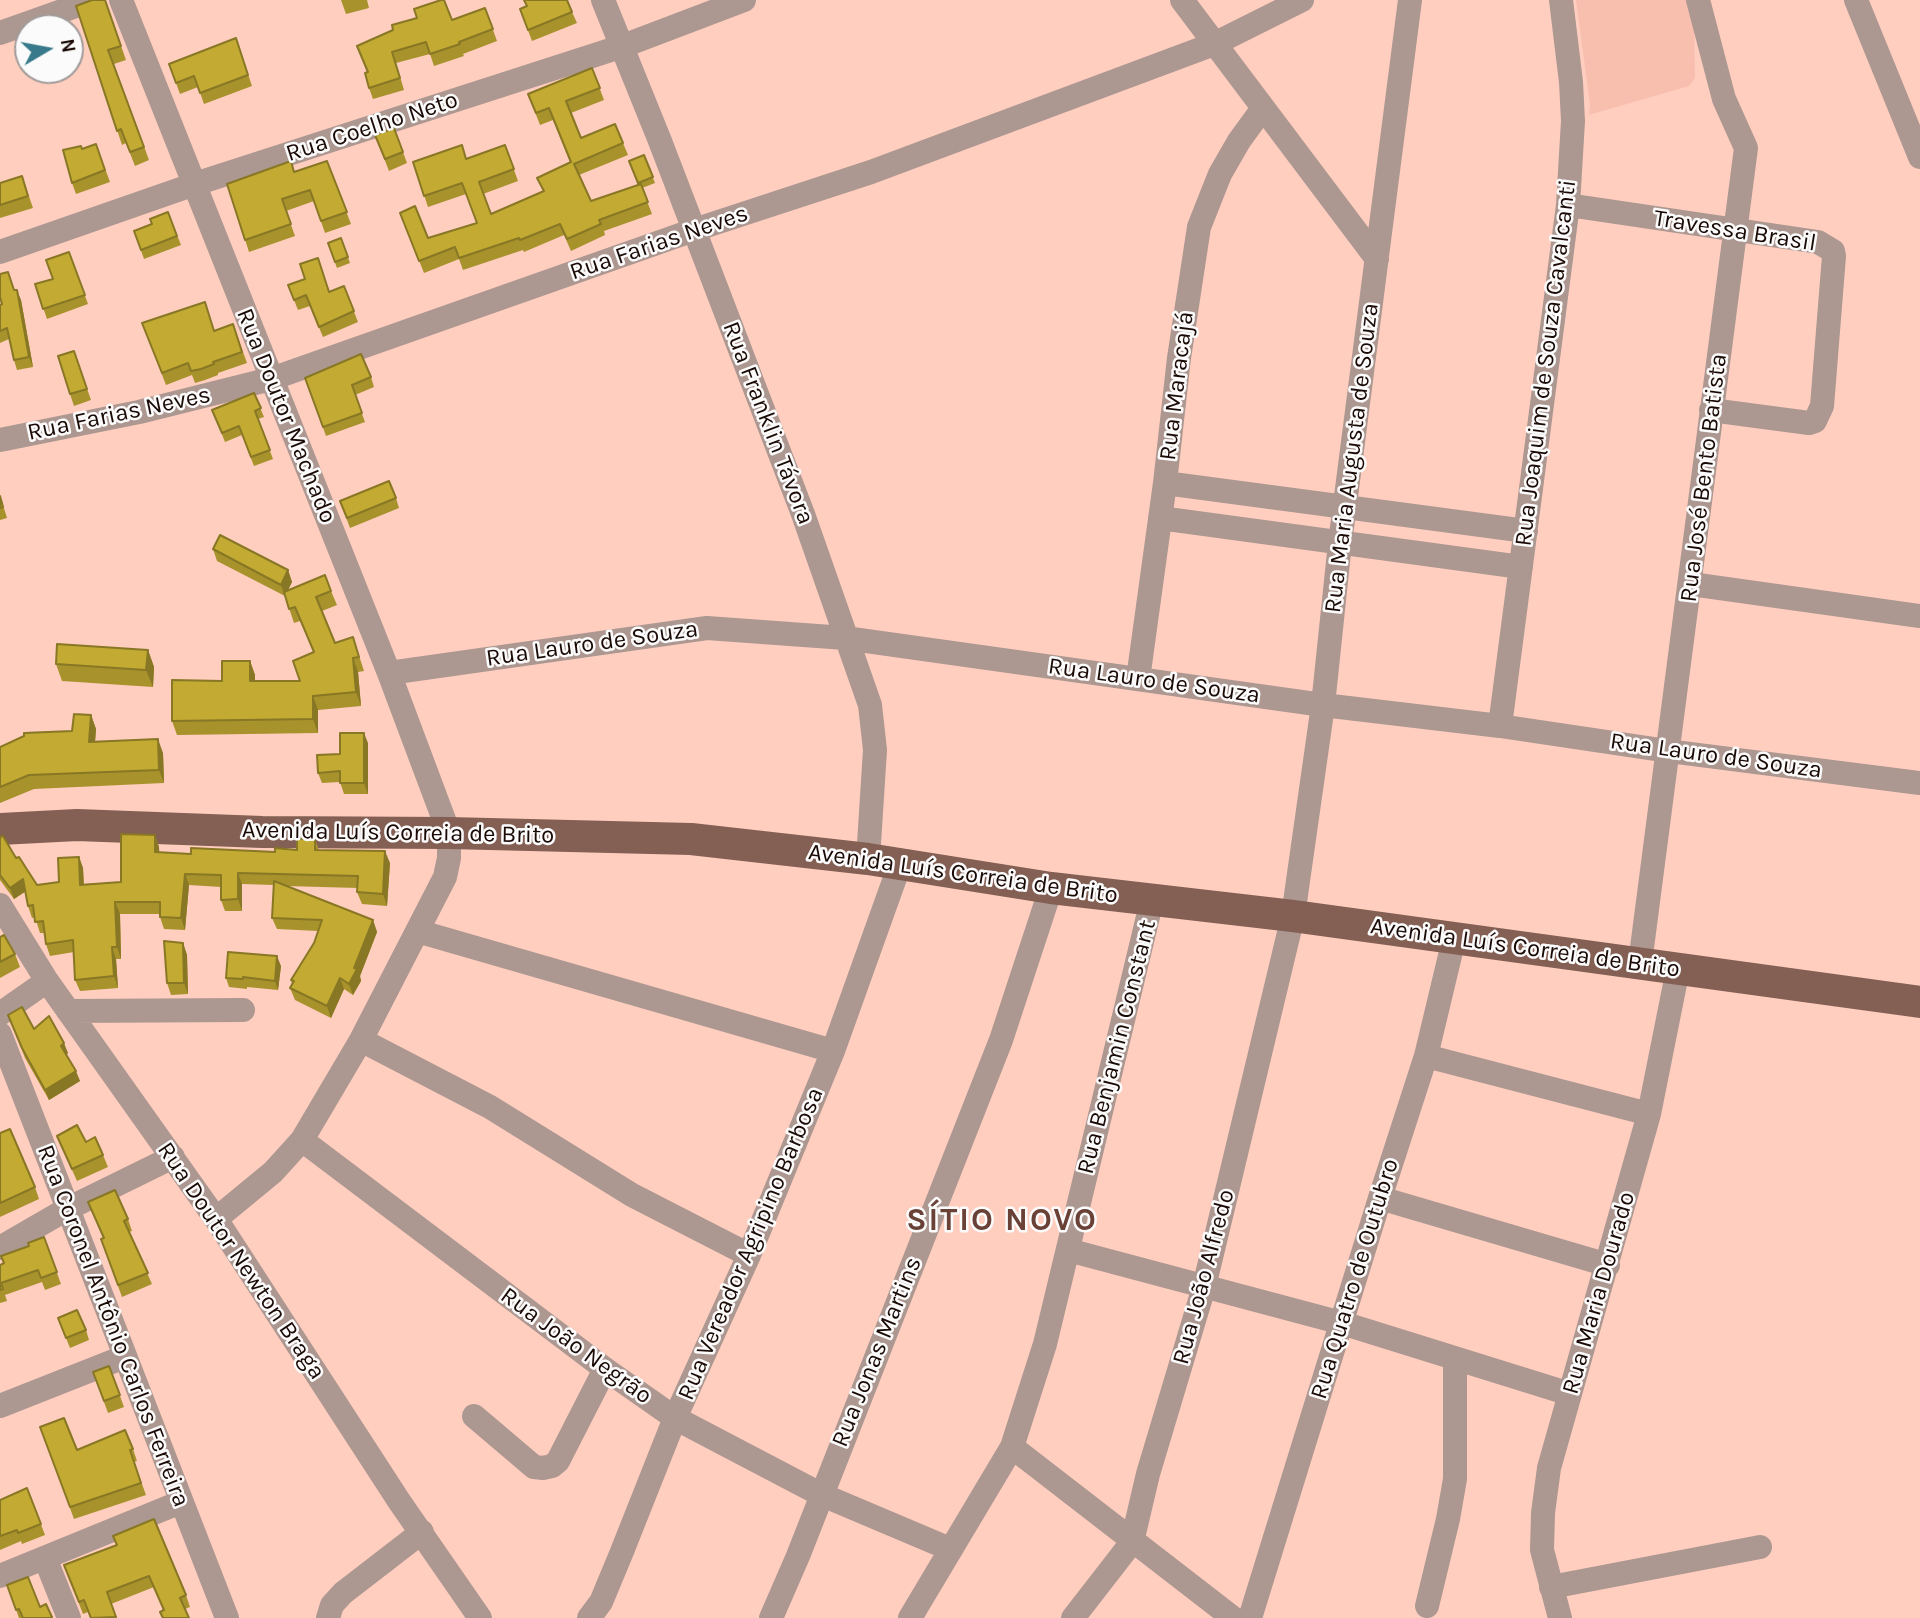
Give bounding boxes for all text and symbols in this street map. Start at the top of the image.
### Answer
north arrow [14,14,84,84]
text: N [56,37,80,54]
street label: Rua Coelho Neto [282,86,462,168]
street label: Rua Joaquim de Souza Cavalcanti [1509,178,1583,548]
street label: Rua Farias Neves [566,199,752,287]
street label: Travessa Brasil [1652,204,1818,258]
street label: Rua Maria Augusta de Souza [1319,301,1385,615]
street label: Rua Doutor Machado [230,304,342,528]
street label: Rua Maracajá [1154,310,1200,462]
street label: Rua Franklin Távora [716,318,820,528]
street label: Rua José Bento Batista [1674,352,1734,604]
street label: Rua Farias Neves [25,381,213,447]
street label: Rua Lauro de Souza [484,615,700,673]
street label: Rua Lauro de Souza [1046,652,1262,710]
street label: Rua Lauro de Souza [1608,727,1824,785]
street label: Avenida Luís Correia de Brito [242,816,554,850]
street label: Avenida Luís Correia de Brito [806,838,1120,910]
street label: Avenida Luís Correia de Brito [1368,912,1682,984]
street label: Rua Benjamin Constant [1071,917,1163,1177]
street label: Rua Vereador Agripino Barbosa [672,1083,830,1405]
street label: Rua Doutor Newton Braga [151,1137,331,1385]
street label: Rua Coronel Antônio Carlos Ferreira [30,1141,196,1511]
street label: Rua Quatro de Outubro [1305,1155,1405,1403]
street label: Rua João Alfredo [1167,1186,1241,1368]
street label: Rua Maria Dourado [1556,1189,1642,1397]
district label: SÍTIO NOVO [907,1202,1097,1240]
street label: Rua Jonas Martins [826,1253,928,1451]
street label: Rua João Negrão [495,1281,657,1411]

